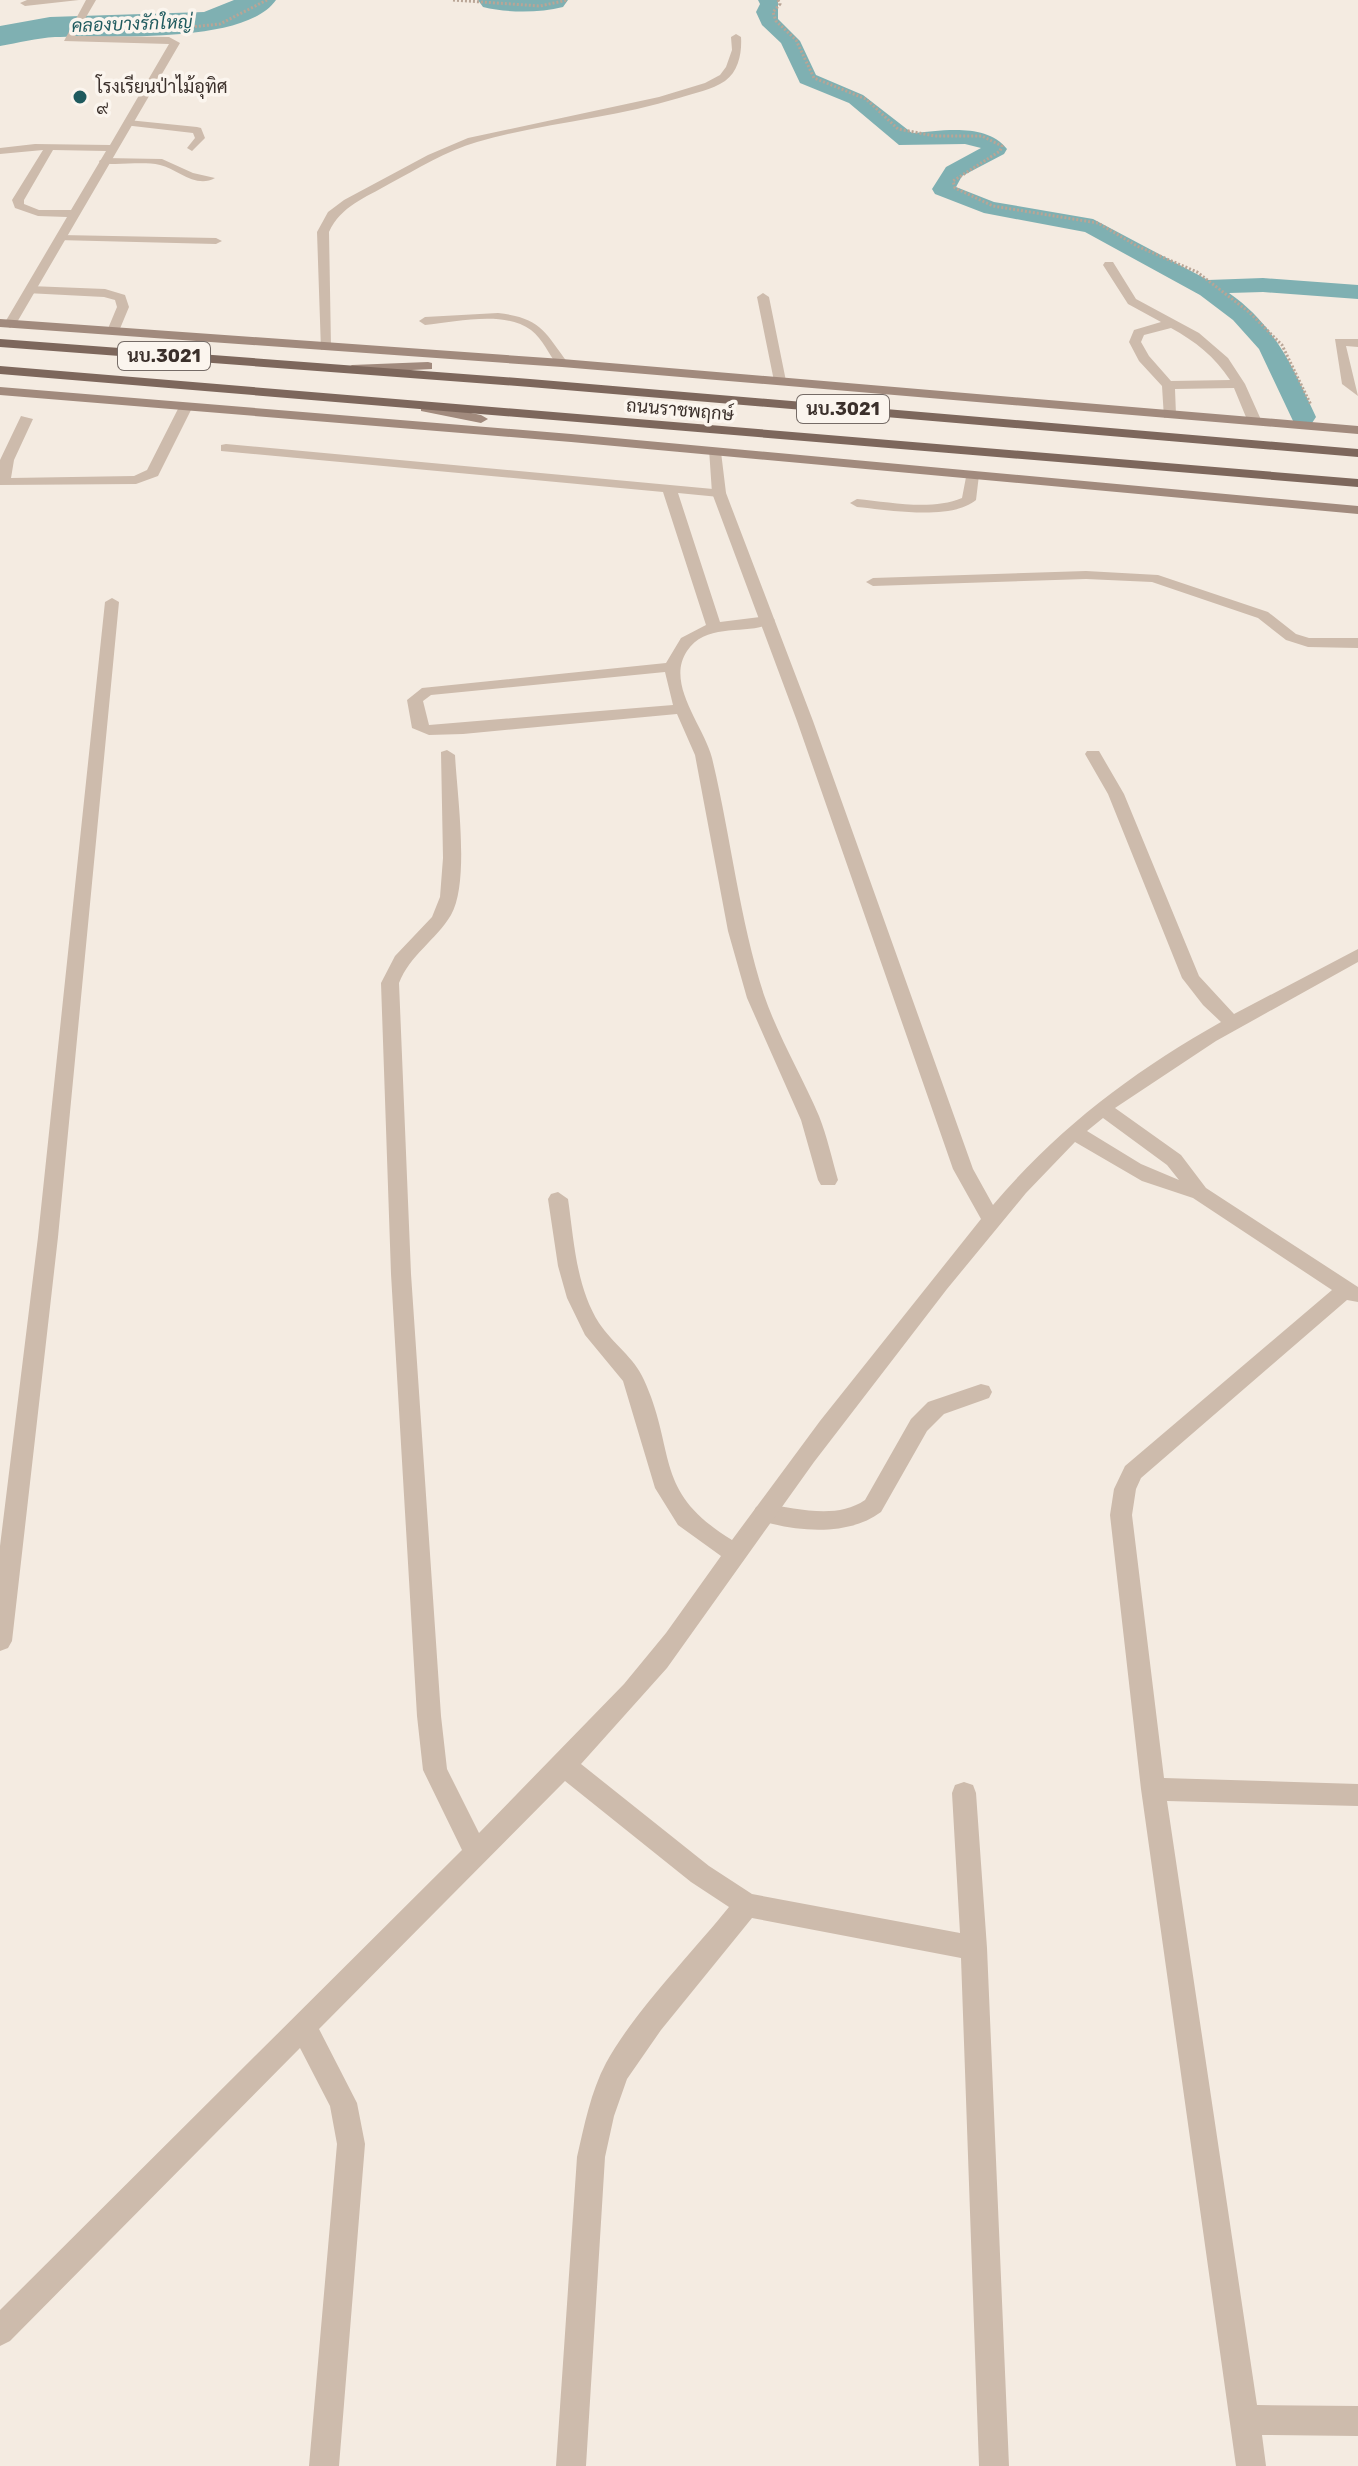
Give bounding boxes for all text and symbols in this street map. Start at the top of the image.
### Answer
water label: คลองบางรักใหญ่ [71,9,194,37]
place label: โรงเรียนป่าไม้อุทิศ ๙ [95,74,228,119]
marker: โรงเรียนป่าไม้อุทิศ ๙ [71,88,89,106]
road number: นบ.3021 [118,342,210,370]
street label: ถนนราชพฤกษ์ [625,392,736,426]
road number: นบ.3021 [797,395,889,423]

